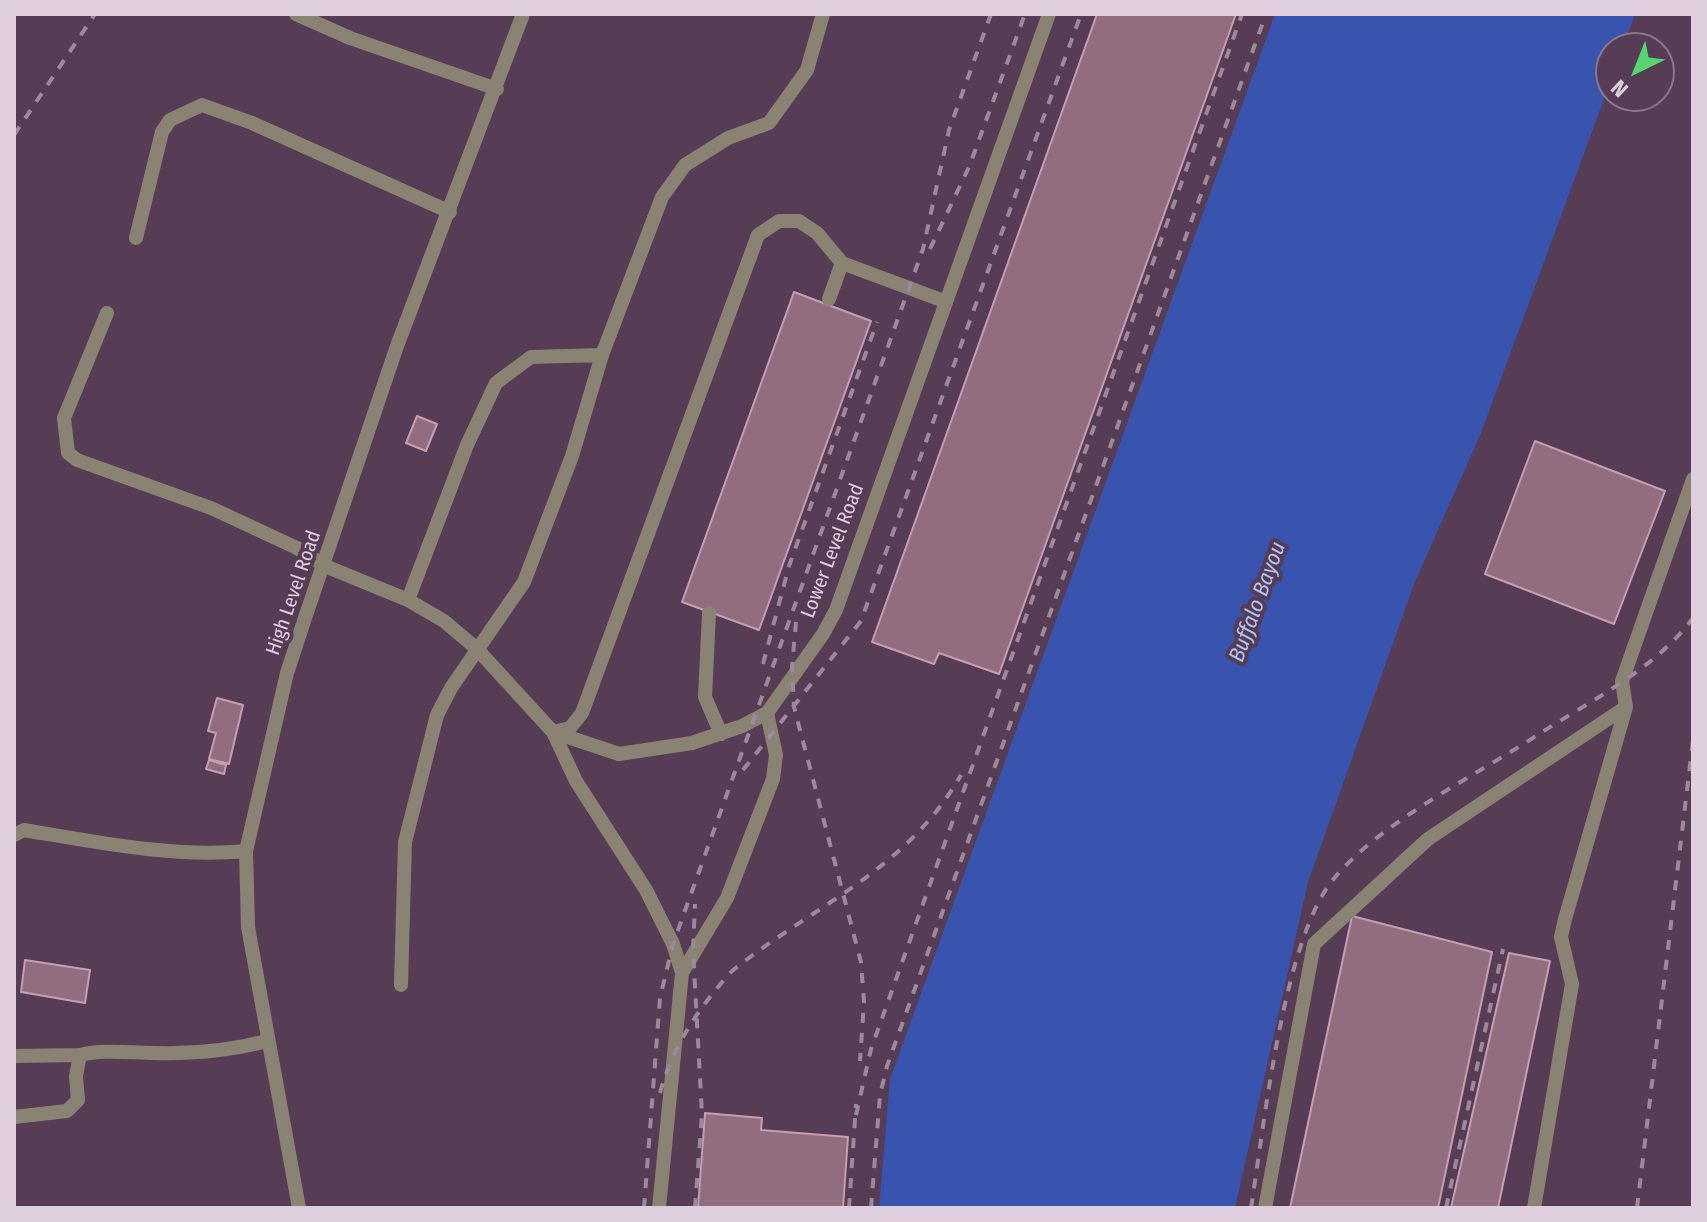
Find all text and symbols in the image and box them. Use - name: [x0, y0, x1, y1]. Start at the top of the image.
- north arrow: [1595, 32, 1675, 112]
- text: N: [1606, 74, 1634, 103]
- street label: Lower Level Road: [796, 480, 870, 622]
- street label: High Level Road: [261, 528, 327, 658]
- water label: Buffalo Bayou: [1224, 538, 1292, 666]

